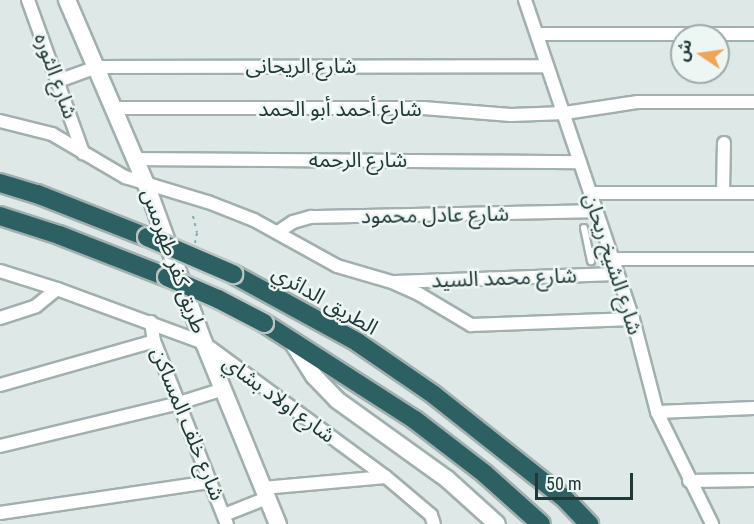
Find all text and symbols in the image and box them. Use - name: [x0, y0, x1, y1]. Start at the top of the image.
- north arrow: [670, 24, 730, 84]
- street label: شارع الثوره: [29, 30, 83, 122]
- text: ش: [672, 37, 696, 63]
- street label: شارع الريحانى: [246, 53, 356, 79]
- street label: شارع أحمد أبو الحمد: [258, 96, 422, 122]
- street label: شارع الرحمه: [309, 147, 407, 173]
- street label: طريق كفر طهرمس: [136, 185, 212, 337]
- street label: شارع الشيخ ريحان: [578, 190, 648, 338]
- street label: شارع عادل محمود: [361, 201, 509, 229]
- street label: الطريق الدائري: [268, 260, 382, 340]
- street label: شارع محمد السيد: [431, 263, 577, 293]
- street label: شارع خلف المساكن: [146, 344, 230, 504]
- street label: شارع اولاد بشاي: [218, 350, 340, 448]
- scale bar: [538, 461, 636, 499]
- text: 50 m: [546, 473, 581, 494]

